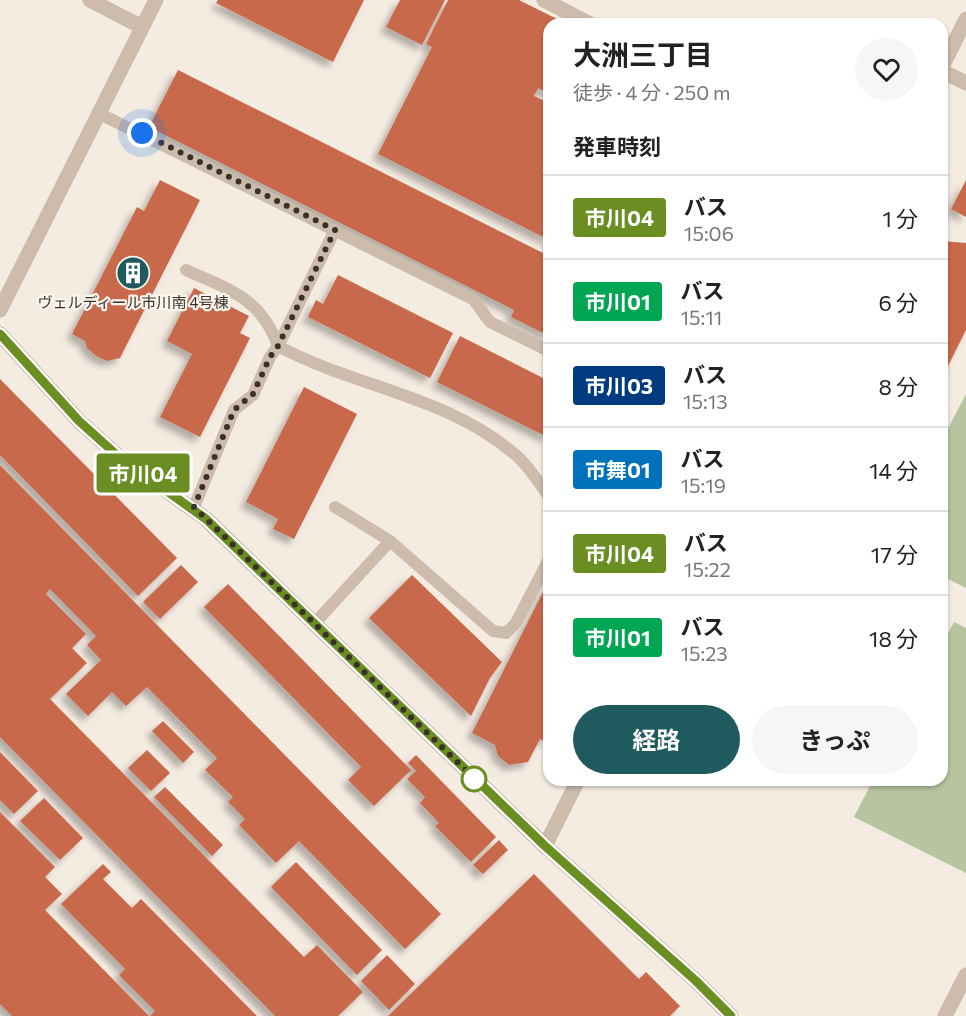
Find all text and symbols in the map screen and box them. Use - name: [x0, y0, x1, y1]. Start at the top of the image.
- text: 大洲三丁目: [573, 37, 713, 71]
- button: heart: [855, 38, 918, 101]
- text: 徒歩 · 4 分 · 250 m: [573, 80, 731, 104]
- your location: [127, 118, 157, 148]
- text: 発車時刻: [573, 133, 661, 160]
- text: バス: [684, 193, 728, 220]
- text: 市川04: [585, 205, 654, 230]
- text: 1 分: [882, 205, 918, 232]
- text: 15:06: [684, 221, 734, 245]
- building icon: ヴェルディール市川南 4号棟: [115, 255, 151, 291]
- text: バス: [680, 277, 724, 304]
- text: 市川01: [585, 289, 650, 314]
- text: 6 分: [878, 289, 918, 316]
- place label: ヴェルディール市川南 4号棟: [38, 293, 228, 311]
- text: 15:11: [680, 305, 722, 329]
- text: バス: [683, 361, 727, 388]
- text: 市川03: [585, 373, 653, 398]
- text: 8 分: [878, 373, 918, 400]
- text: 15:13: [683, 389, 728, 413]
- text: バス: [680, 445, 724, 472]
- line badge: 市川04: [101, 454, 185, 492]
- text: 市舞01: [585, 457, 650, 482]
- text: 14 分: [869, 457, 918, 484]
- text: 市川04: [109, 461, 177, 486]
- text: 15:19: [680, 473, 726, 497]
- text: バス: [684, 529, 728, 556]
- text: 市川04: [585, 541, 654, 566]
- text: 17 分: [871, 541, 918, 568]
- text: 15:22: [684, 557, 731, 581]
- text: バス: [680, 613, 724, 640]
- text: 市川01: [585, 625, 650, 650]
- text: 18 分: [869, 625, 918, 652]
- text: 15:23: [680, 641, 728, 665]
- button: 経路: [573, 705, 740, 774]
- button: きっぷ: [752, 705, 918, 774]
- unlabelled marker: [461, 766, 487, 792]

